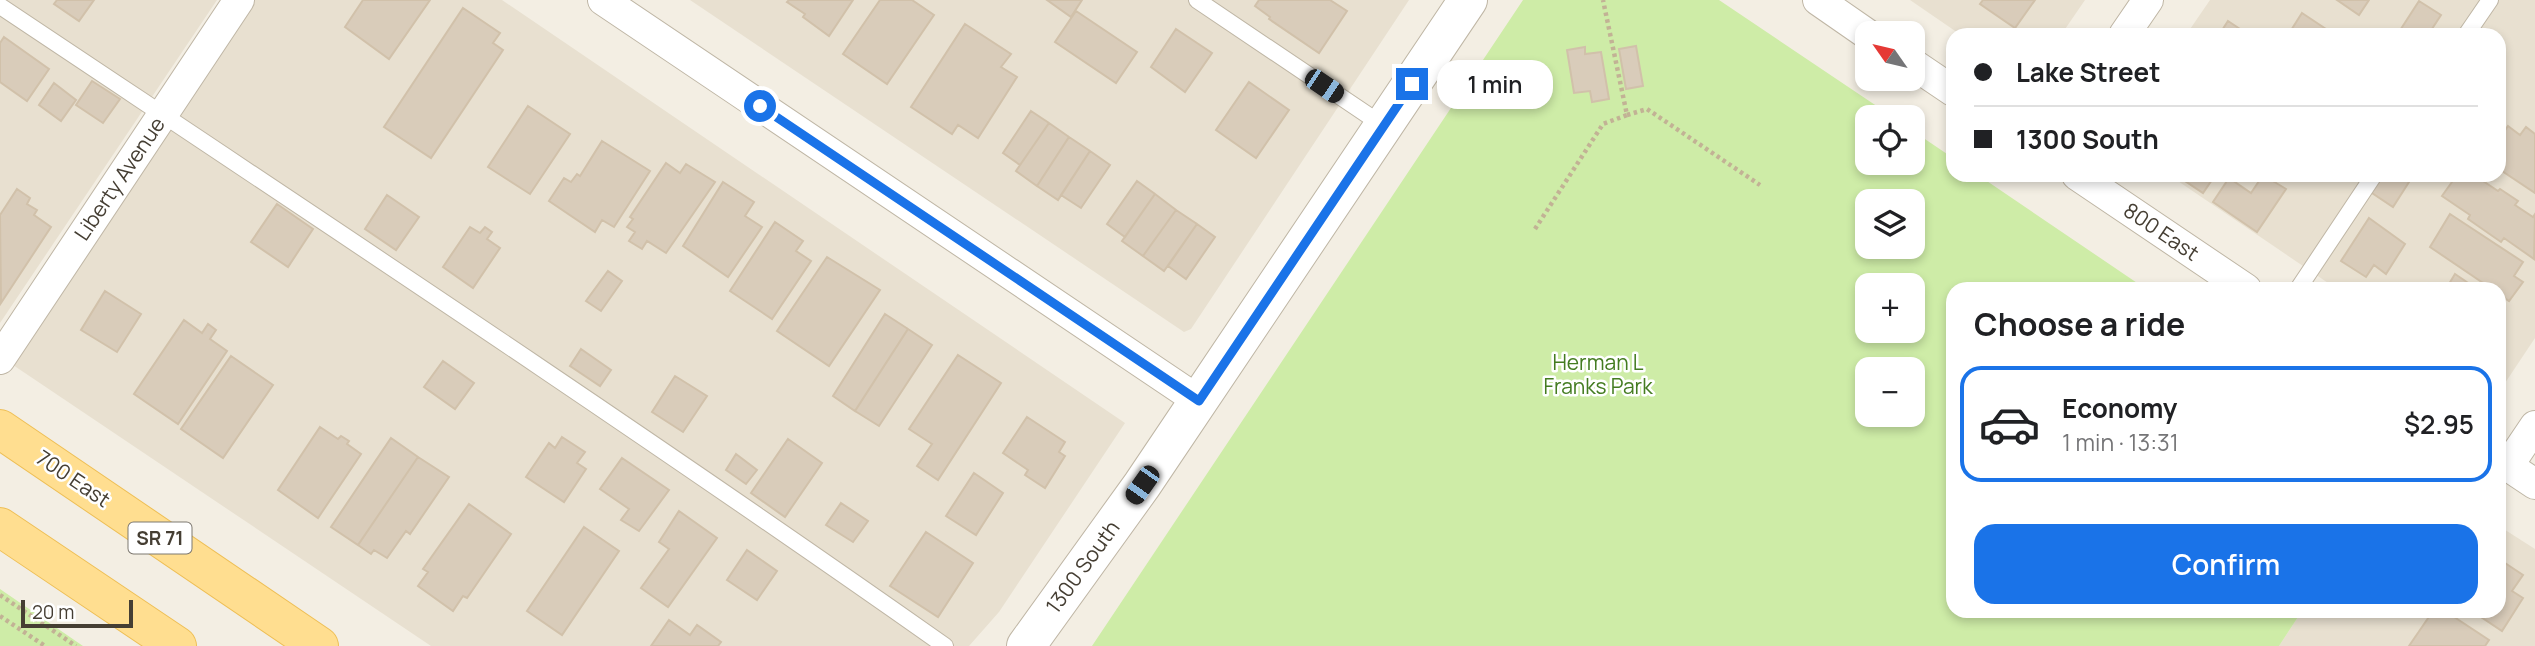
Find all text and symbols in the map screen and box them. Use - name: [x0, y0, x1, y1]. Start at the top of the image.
- north arrow: [1855, 21, 1925, 91]
- map controls: [1855, 21, 1925, 427]
- text: Lake Street: [2016, 54, 2160, 90]
- callout: 1 min: [1436, 60, 1552, 108]
- car: [1301, 66, 1348, 106]
- route end: [1396, 68, 1428, 100]
- text: 1 min: [1468, 68, 1522, 100]
- route start: [744, 90, 776, 122]
- button: locate: [1855, 105, 1925, 175]
- street label: Liberty Avenue: [68, 111, 171, 246]
- text: 1300 South: [2016, 121, 2159, 157]
- button: layers: [1855, 189, 1925, 259]
- street label: 800 East: [2118, 196, 2205, 267]
- button: +: [1855, 273, 1925, 343]
- text: Choose a ride: [1974, 302, 2185, 346]
- park label: Herman L Franks Park: [1543, 348, 1653, 400]
- button: −: [1855, 357, 1925, 427]
- text: Economy: [2062, 390, 2177, 426]
- icon: car: [1978, 393, 2041, 456]
- text: $2.95: [2404, 406, 2474, 442]
- text: 1 min · 13:31: [2062, 426, 2179, 458]
- street label: 700 East: [31, 443, 116, 513]
- car: [1122, 462, 1163, 508]
- street label: 1300 South: [1039, 514, 1125, 618]
- road number: SR 71: [128, 523, 192, 554]
- button: Confirm: [1974, 524, 2478, 604]
- scale bar: [21, 597, 133, 629]
- text: 20 m: [32, 599, 74, 625]

